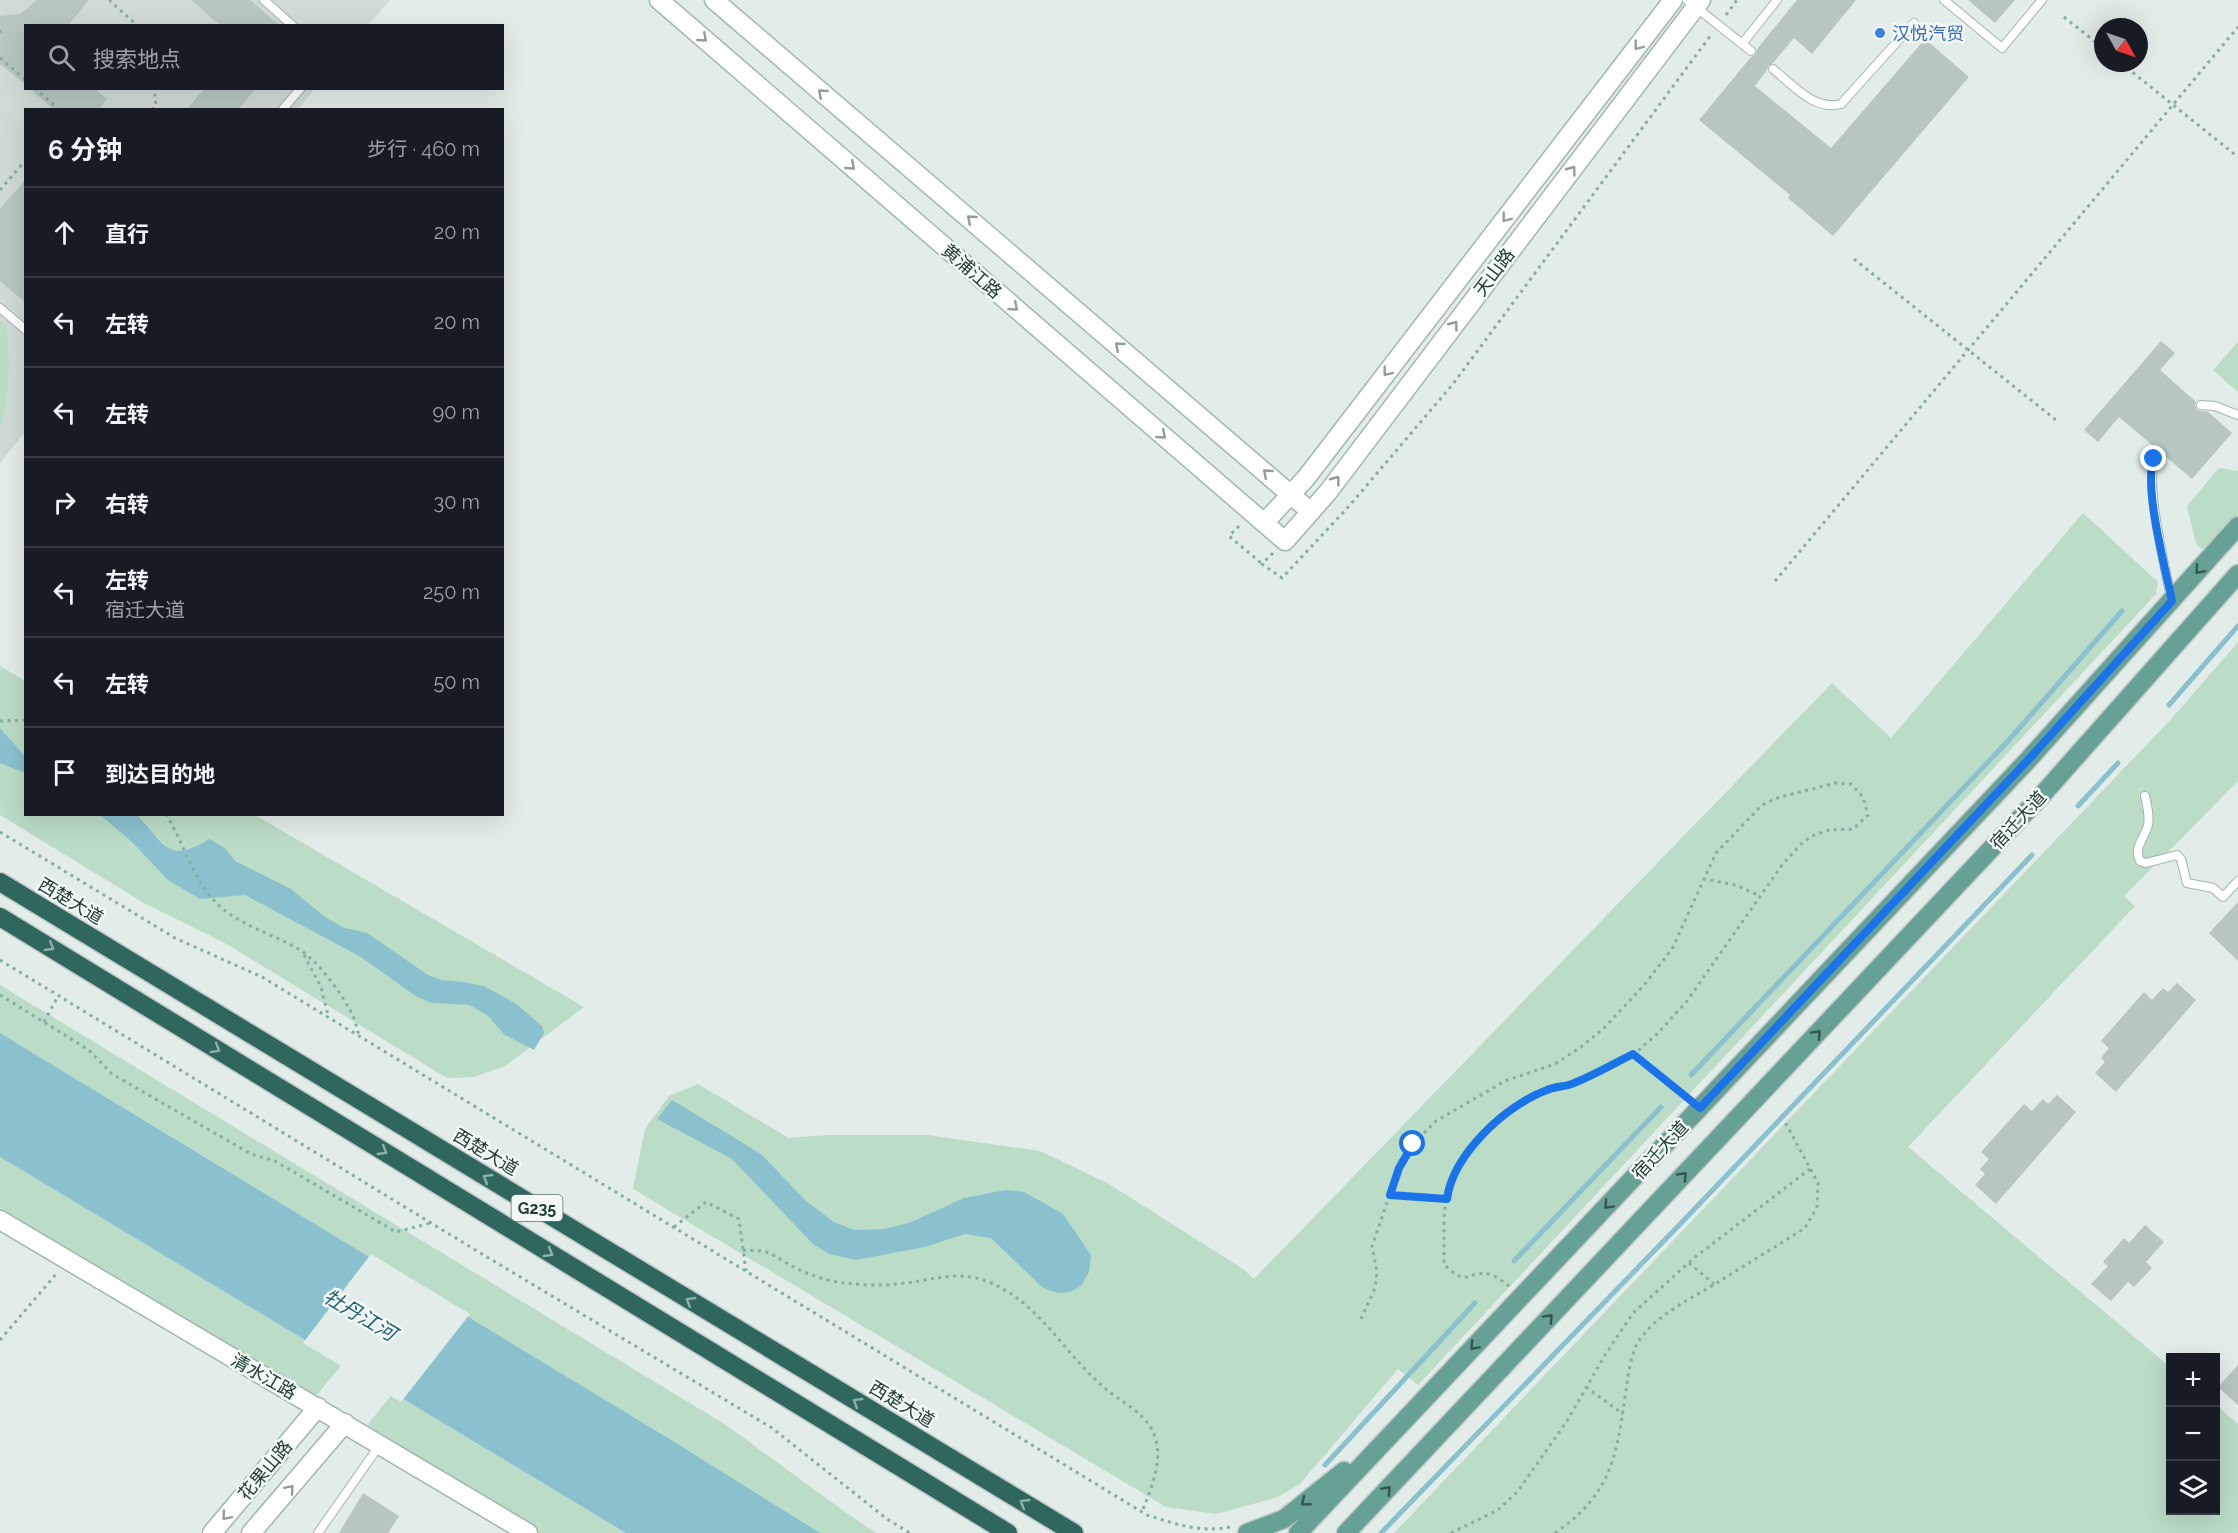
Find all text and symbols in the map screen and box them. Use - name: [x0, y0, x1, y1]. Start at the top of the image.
- north arrow: [2094, 18, 2148, 72]
- place label: 汉悦汽贸: [1892, 23, 1964, 44]
- search box: [24, 24, 504, 90]
- marker: 汉悦汽贸: [1873, 26, 1887, 40]
- one-way arrow: [696, 31, 707, 42]
- one-way arrow: [1634, 40, 1645, 51]
- icon: search: [45, 41, 78, 74]
- text: 搜索地点: [93, 46, 181, 72]
- one-way arrow: [818, 89, 829, 100]
- text: 6 分钟: [48, 135, 122, 165]
- text: 步行 · 460 m: [367, 137, 480, 161]
- one-way arrow: [844, 159, 855, 170]
- one-way arrow: [1565, 165, 1576, 176]
- one-way arrow: [1502, 211, 1513, 222]
- icon: ahead: [48, 216, 81, 249]
- one-way arrow: [967, 216, 978, 227]
- text: 20 m: [434, 220, 480, 244]
- text: 直行: [105, 221, 149, 247]
- street label: 黄浦江路: [938, 239, 1006, 303]
- street label: 天山路: [1469, 244, 1519, 300]
- one-way arrow: [1007, 300, 1018, 311]
- icon: left: [48, 306, 81, 339]
- text: 20 m: [434, 310, 480, 334]
- text: 左转: [105, 311, 149, 337]
- one-way arrow: [1447, 321, 1458, 332]
- one-way arrow: [1115, 342, 1126, 353]
- one-way arrow: [1383, 366, 1394, 377]
- icon: left: [48, 396, 81, 429]
- text: 90 m: [433, 400, 480, 424]
- text: 左转: [105, 401, 149, 427]
- one-way arrow: [1155, 427, 1166, 438]
- route end: [2140, 445, 2166, 471]
- one-way arrow: [1263, 469, 1274, 480]
- one-way arrow: [1329, 476, 1340, 487]
- icon: right: [48, 486, 81, 519]
- text: 30 m: [434, 490, 480, 514]
- text: 右转: [105, 491, 149, 517]
- one-way arrow: [2195, 563, 2206, 574]
- text: 左转: [105, 567, 149, 593]
- icon: left: [48, 576, 81, 609]
- text: 250 m: [423, 580, 480, 604]
- text: 宿迁大道: [105, 598, 185, 622]
- icon: left: [48, 666, 81, 699]
- text: 50 m: [433, 670, 480, 694]
- text: 左转: [105, 671, 149, 697]
- icon: arrive: [48, 756, 81, 789]
- text: 到达目的地: [105, 761, 215, 787]
- street label: 宿迁大道: [1986, 787, 2050, 853]
- street label: 西楚大道: [35, 873, 107, 929]
- one-way arrow: [44, 940, 54, 952]
- one-way arrow: [1809, 1030, 1820, 1041]
- one-way arrow: [210, 1042, 220, 1053]
- street label: 宿迁大道: [1628, 1117, 1692, 1183]
- street label: 西楚大道: [450, 1124, 522, 1180]
- route start: [1399, 1130, 1425, 1156]
- one-way arrow: [376, 1143, 387, 1154]
- one-way arrow: [1676, 1172, 1687, 1183]
- one-way arrow: [483, 1174, 494, 1185]
- road number: G235: [512, 1195, 562, 1221]
- one-way arrow: [1604, 1198, 1615, 1208]
- one-way arrow: [543, 1245, 553, 1257]
- water label: 牡丹江河: [320, 1284, 404, 1348]
- one-way arrow: [686, 1296, 696, 1308]
- one-way arrow: [1542, 1314, 1553, 1325]
- one-way arrow: [1471, 1339, 1482, 1350]
- street label: 清水江路: [228, 1349, 300, 1403]
- map controls: [2166, 1353, 2220, 1515]
- button: +: [2166, 1353, 2220, 1407]
- street label: 西楚大道: [866, 1376, 938, 1432]
- one-way arrow: [853, 1397, 863, 1409]
- button: −: [2166, 1407, 2220, 1461]
- street label: 花果山路: [234, 1436, 296, 1504]
- button: layers: [2166, 1461, 2220, 1515]
- one-way arrow: [282, 1485, 293, 1496]
- one-way arrow: [1379, 1487, 1390, 1498]
- one-way arrow: [1300, 1495, 1311, 1506]
- one-way arrow: [1020, 1498, 1030, 1510]
- one-way arrow: [223, 1509, 234, 1520]

